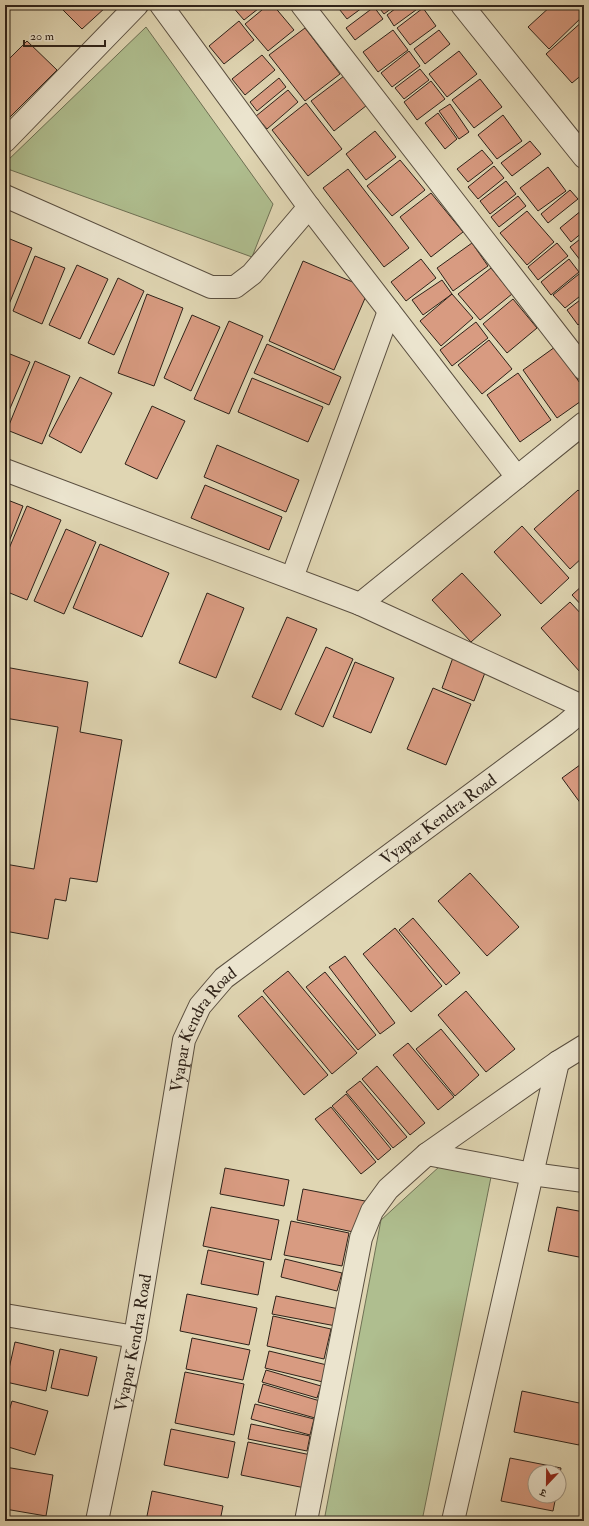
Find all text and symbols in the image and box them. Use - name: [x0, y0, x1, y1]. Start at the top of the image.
- scale bar: [24, 22, 105, 48]
- text: 20 m: [30, 29, 55, 44]
- street label: Vyapar Kendra Road: [376, 769, 501, 870]
- street label: Vyapar Kendra Road: [166, 962, 241, 1094]
- street label: Vyapar Kendra Road: [110, 1272, 156, 1413]
- north arrow: [527, 1464, 567, 1504]
- text: उ: [537, 1485, 549, 1500]

